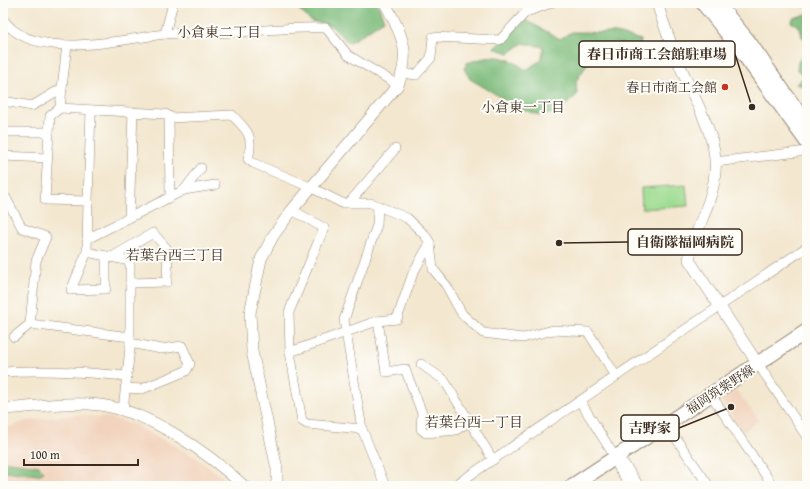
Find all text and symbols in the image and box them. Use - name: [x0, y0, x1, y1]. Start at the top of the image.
- district label: 小倉東二丁目: [177, 22, 261, 42]
- callout: 春日市商工会館駐車場: [579, 41, 735, 67]
- text: 春日市商工会館駐車場: [587, 44, 727, 64]
- place label: 春日市商工会館: [626, 78, 717, 97]
- marker: 春日市商工会館: [720, 82, 730, 92]
- district label: 小倉東一丁目: [481, 97, 565, 117]
- callout: 自衛隊福岡病院: [628, 229, 742, 255]
- text: 自衛隊福岡病院: [636, 232, 734, 252]
- district label: 若葉台西三丁目: [126, 245, 224, 265]
- street label: 福岡筑紫野線: [682, 360, 758, 419]
- district label: 若葉台西一丁目: [425, 412, 523, 432]
- callout: 吉野家: [621, 415, 679, 441]
- text: 吉野家: [629, 418, 671, 438]
- scale bar: [24, 441, 138, 467]
- text: 100 m: [30, 446, 60, 463]

